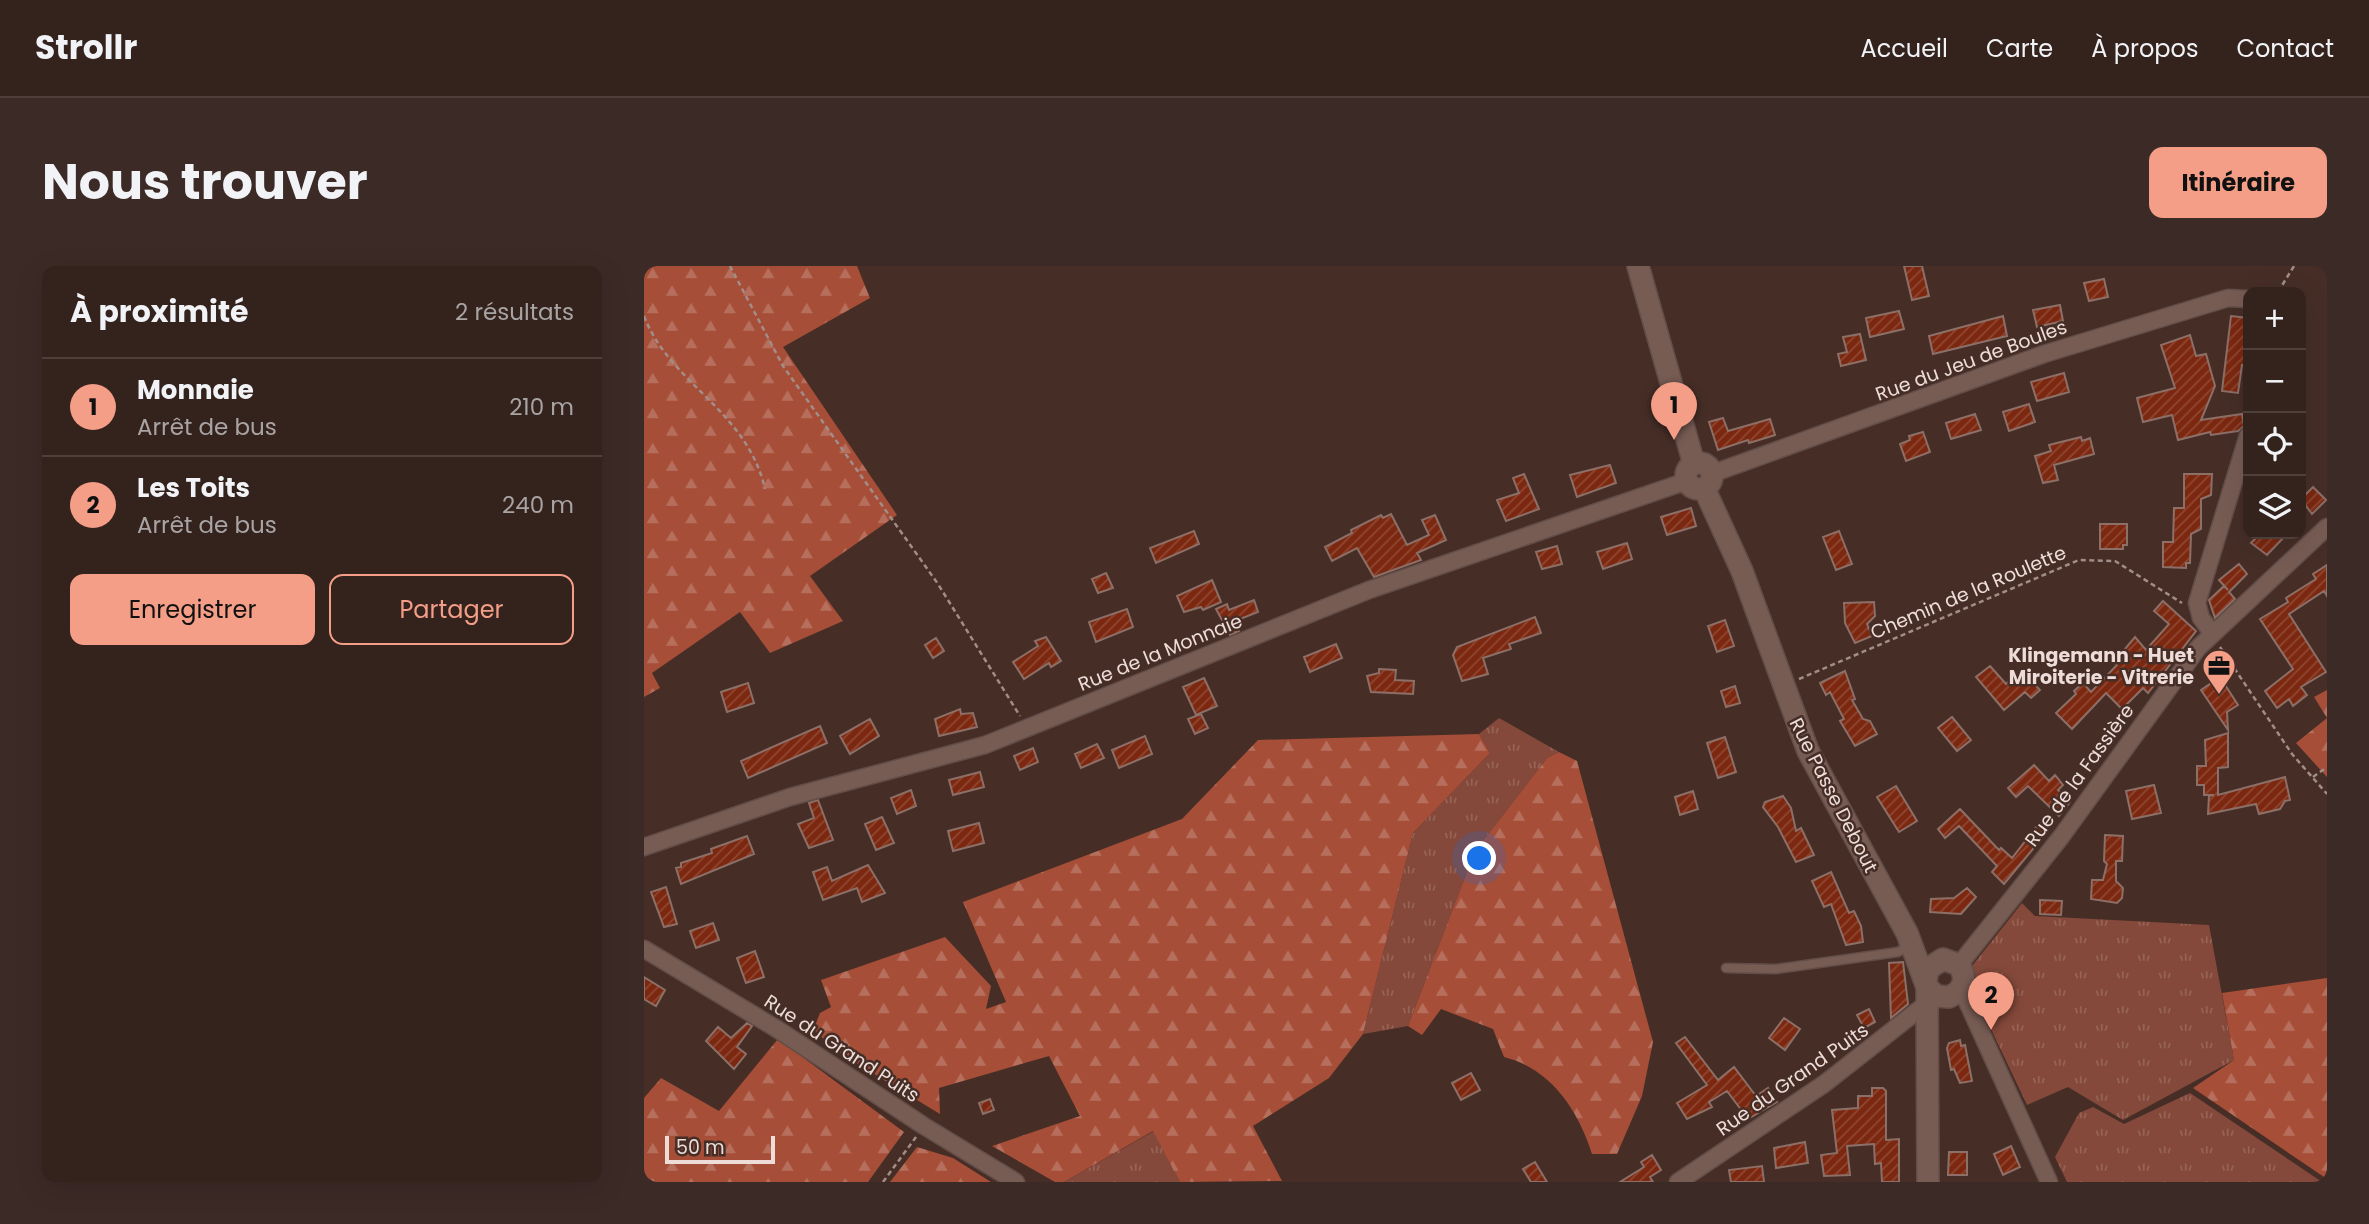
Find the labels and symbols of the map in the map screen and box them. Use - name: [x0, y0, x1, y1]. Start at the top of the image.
- street label: Rue du Jeu de Boules: [1872, 313, 2071, 408]
- pin: 1: [1651, 382, 1697, 440]
- street label: Chemin de la Roulette: [1866, 539, 2070, 646]
- street label: Rue de la Monnaie: [1074, 607, 1246, 698]
- place label: Klingemann - Huet Miroiterie - Vitrerie: [2008, 642, 2194, 691]
- office icon: Klingemann - Huet Miroiterie - Vitrerie: [2200, 647, 2238, 696]
- street label: Rue de la Fassière: [2018, 698, 2140, 852]
- street label: Rue Passe Debout: [1783, 713, 1884, 877]
- your location: [1462, 841, 1496, 875]
- pin: 2: [1968, 972, 2014, 1030]
- street label: Rue du Grand Puits: [759, 988, 925, 1109]
- street label: Rue du Grand Puits: [1711, 1017, 1874, 1142]
- scale bar: [665, 1133, 775, 1165]

